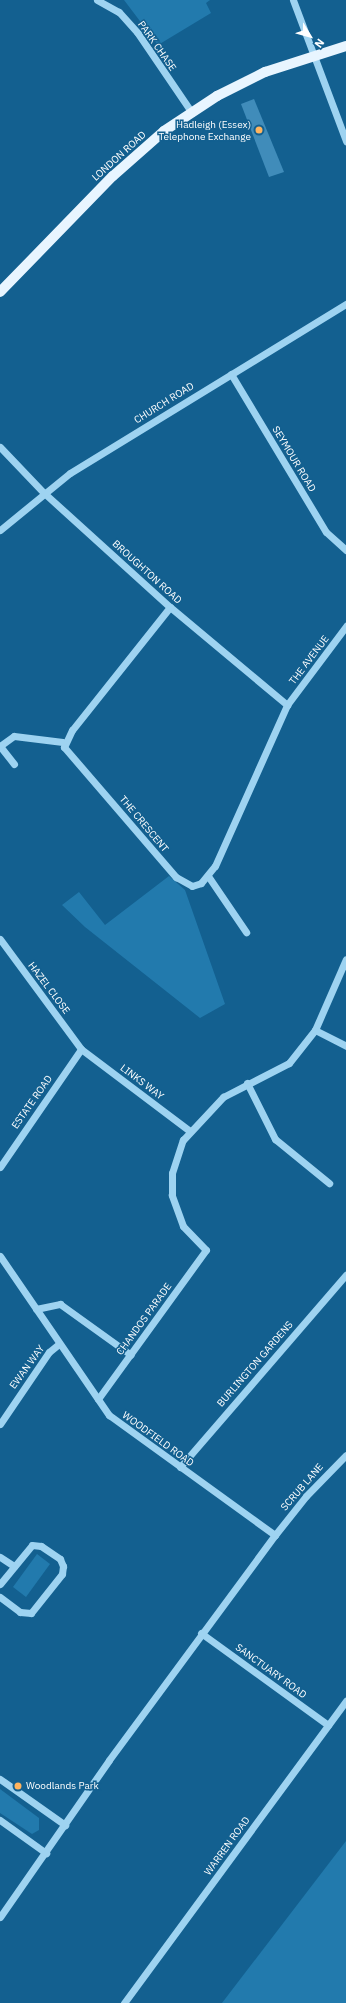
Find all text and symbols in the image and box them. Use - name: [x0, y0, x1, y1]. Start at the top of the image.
- north arrow: [290, 16, 330, 56]
- street label: PARK CHASE: [135, 19, 179, 73]
- text: N: [312, 36, 328, 51]
- place label: Hadleigh (Essex) Telephone Exchange: [158, 118, 251, 142]
- marker: Hadleigh (Essex) Telephone Exchange: [254, 125, 264, 135]
- street label: LONDON ROAD: [90, 129, 148, 183]
- street label: CHURCH ROAD: [132, 380, 196, 426]
- street label: SEYMOUR ROAD: [270, 424, 318, 494]
- street label: BROUGHTON ROAD: [110, 538, 184, 606]
- street label: THE AVENUE: [287, 633, 331, 687]
- street label: THE CRESCENT: [117, 793, 171, 855]
- street label: HAZEL CLOSE: [26, 960, 72, 1016]
- street label: LINKS WAY: [118, 1062, 166, 1102]
- street label: ESTATE ROAD: [9, 1073, 55, 1131]
- street label: CHANDOS PARADE: [114, 1281, 174, 1357]
- street label: BURLINGTON GARDENS: [215, 1319, 295, 1409]
- street label: EWAN WAY: [7, 1343, 47, 1391]
- street label: WOODFIELD ROAD: [120, 1409, 196, 1469]
- street label: SCRUB LANE: [278, 1461, 326, 1513]
- street label: SANCTUARY ROAD: [233, 1641, 309, 1701]
- place label: Woodlands Park: [26, 1780, 99, 1792]
- marker: Woodlands Park: [13, 1781, 23, 1791]
- street label: WARREN ROAD: [202, 1814, 252, 1878]

